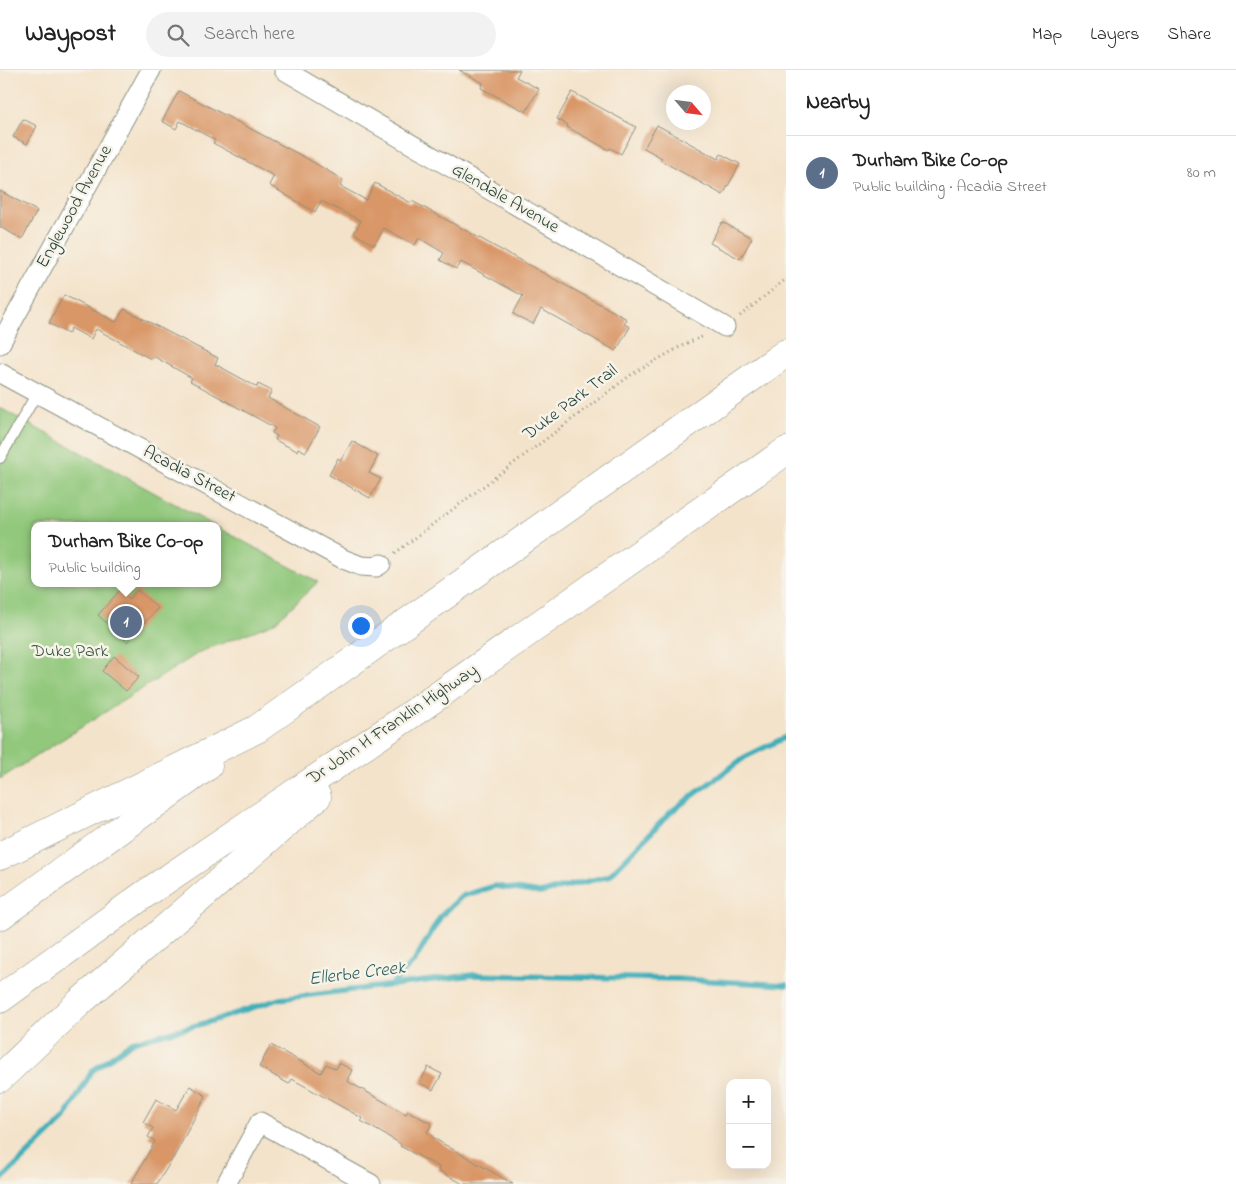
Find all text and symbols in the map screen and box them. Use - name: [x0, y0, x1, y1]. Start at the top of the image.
- search box: [146, 12, 496, 57]
- text: Waypost: [25, 17, 116, 52]
- icon: search: [164, 21, 192, 49]
- text: Search here: [204, 21, 295, 48]
- text: Map: [1032, 22, 1062, 48]
- text: Layers: [1090, 22, 1140, 48]
- text: Share: [1168, 22, 1211, 48]
- north arrow: [666, 85, 711, 130]
- text: Nearby: [806, 88, 870, 118]
- street label: Englewood Avenue: [30, 140, 121, 274]
- text: Durham Bike Co-op: [853, 148, 1008, 175]
- street label: Glendale Avenue: [446, 158, 564, 241]
- text: 1: [819, 161, 825, 185]
- text: 80 m: [1187, 161, 1216, 185]
- text: Public building · Acadia Street: [853, 175, 1047, 199]
- street label: Duke Park Trail: [517, 359, 624, 448]
- street label: Acadia Street: [138, 440, 240, 510]
- popup: [31, 522, 221, 587]
- text: Durham Bike Co-op: [49, 529, 203, 556]
- text: Public building: [49, 556, 141, 580]
- pin: 1: [110, 603, 142, 641]
- your location: [348, 613, 374, 639]
- park label: Duke Park: [31, 639, 108, 665]
- street label: Dr John H Franklin Highway: [302, 658, 484, 793]
- water label: Ellerbe Creek: [307, 955, 408, 993]
- map controls: [726, 1079, 771, 1169]
- button: +: [726, 1079, 771, 1124]
- button: −: [726, 1124, 771, 1169]

